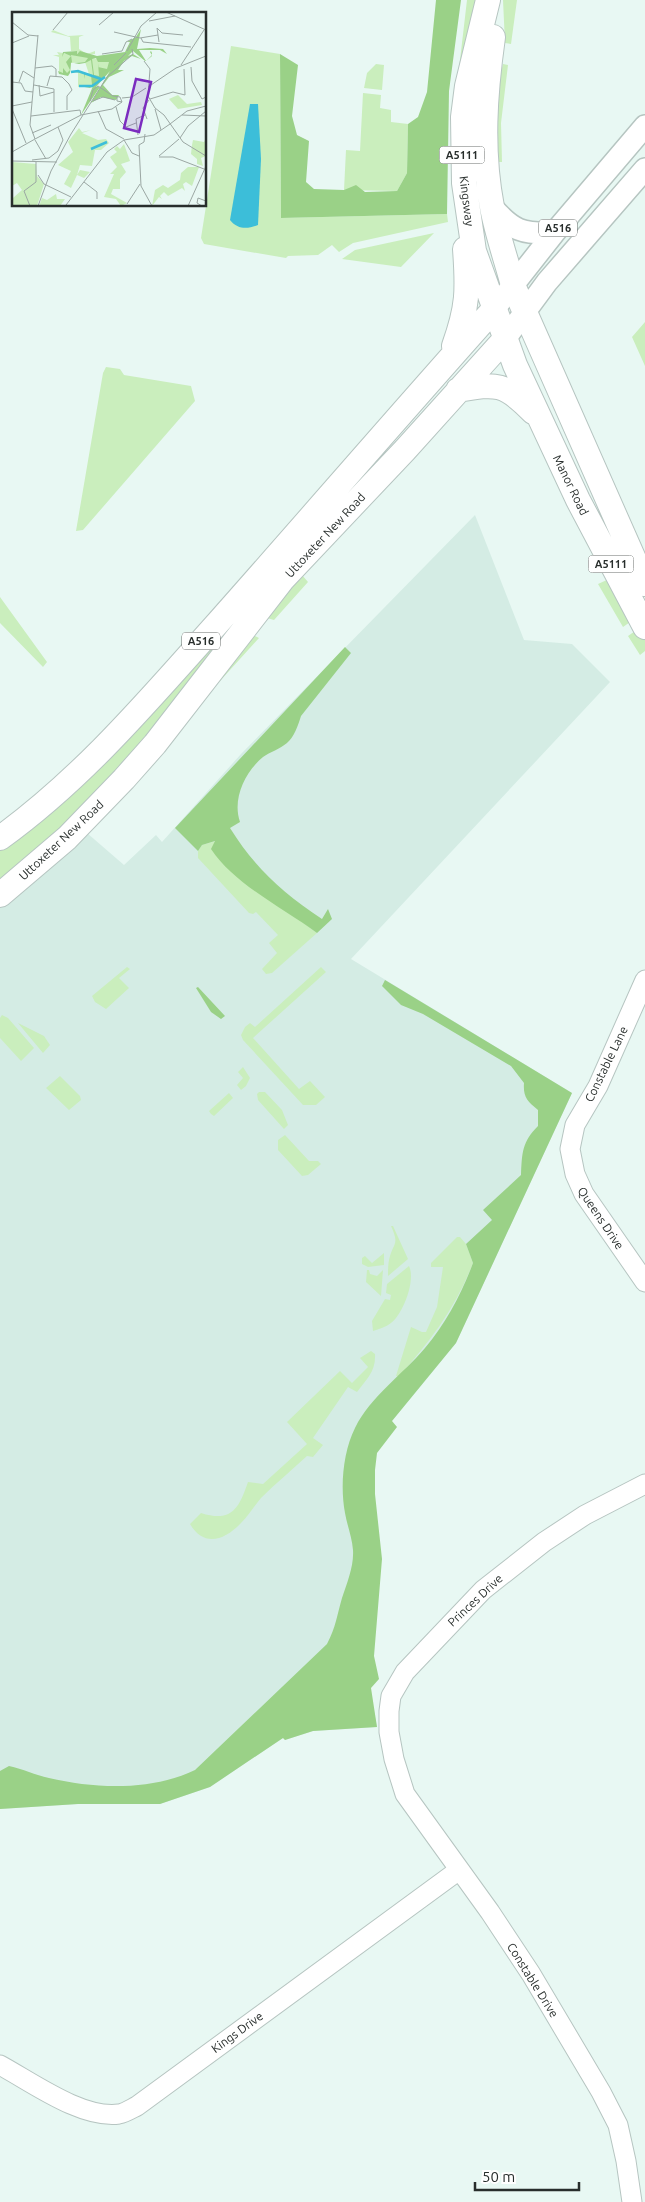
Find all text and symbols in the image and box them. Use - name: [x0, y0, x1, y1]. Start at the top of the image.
- inset map: [12, 12, 206, 206]
- road number: A5111: [440, 146, 484, 164]
- street label: Kingsway: [457, 175, 477, 227]
- road number: A516: [539, 220, 577, 237]
- street label: Manor Road: [551, 453, 591, 517]
- street label: Uttoxeter New Road: [283, 490, 367, 580]
- road number: A5111: [588, 556, 634, 572]
- road number: A516: [182, 632, 220, 649]
- street label: Uttoxeter New Road: [16, 798, 106, 882]
- street label: Constable Lane: [582, 1024, 630, 1104]
- street label: Queens Drive: [575, 1184, 627, 1252]
- street label: Princes Drive: [445, 1571, 505, 1629]
- street label: Constable Drive: [505, 1940, 561, 2020]
- street label: Kings Drive: [209, 2009, 265, 2055]
- scale bar: [475, 2160, 579, 2192]
- text: 50 m: [482, 2168, 515, 2185]

